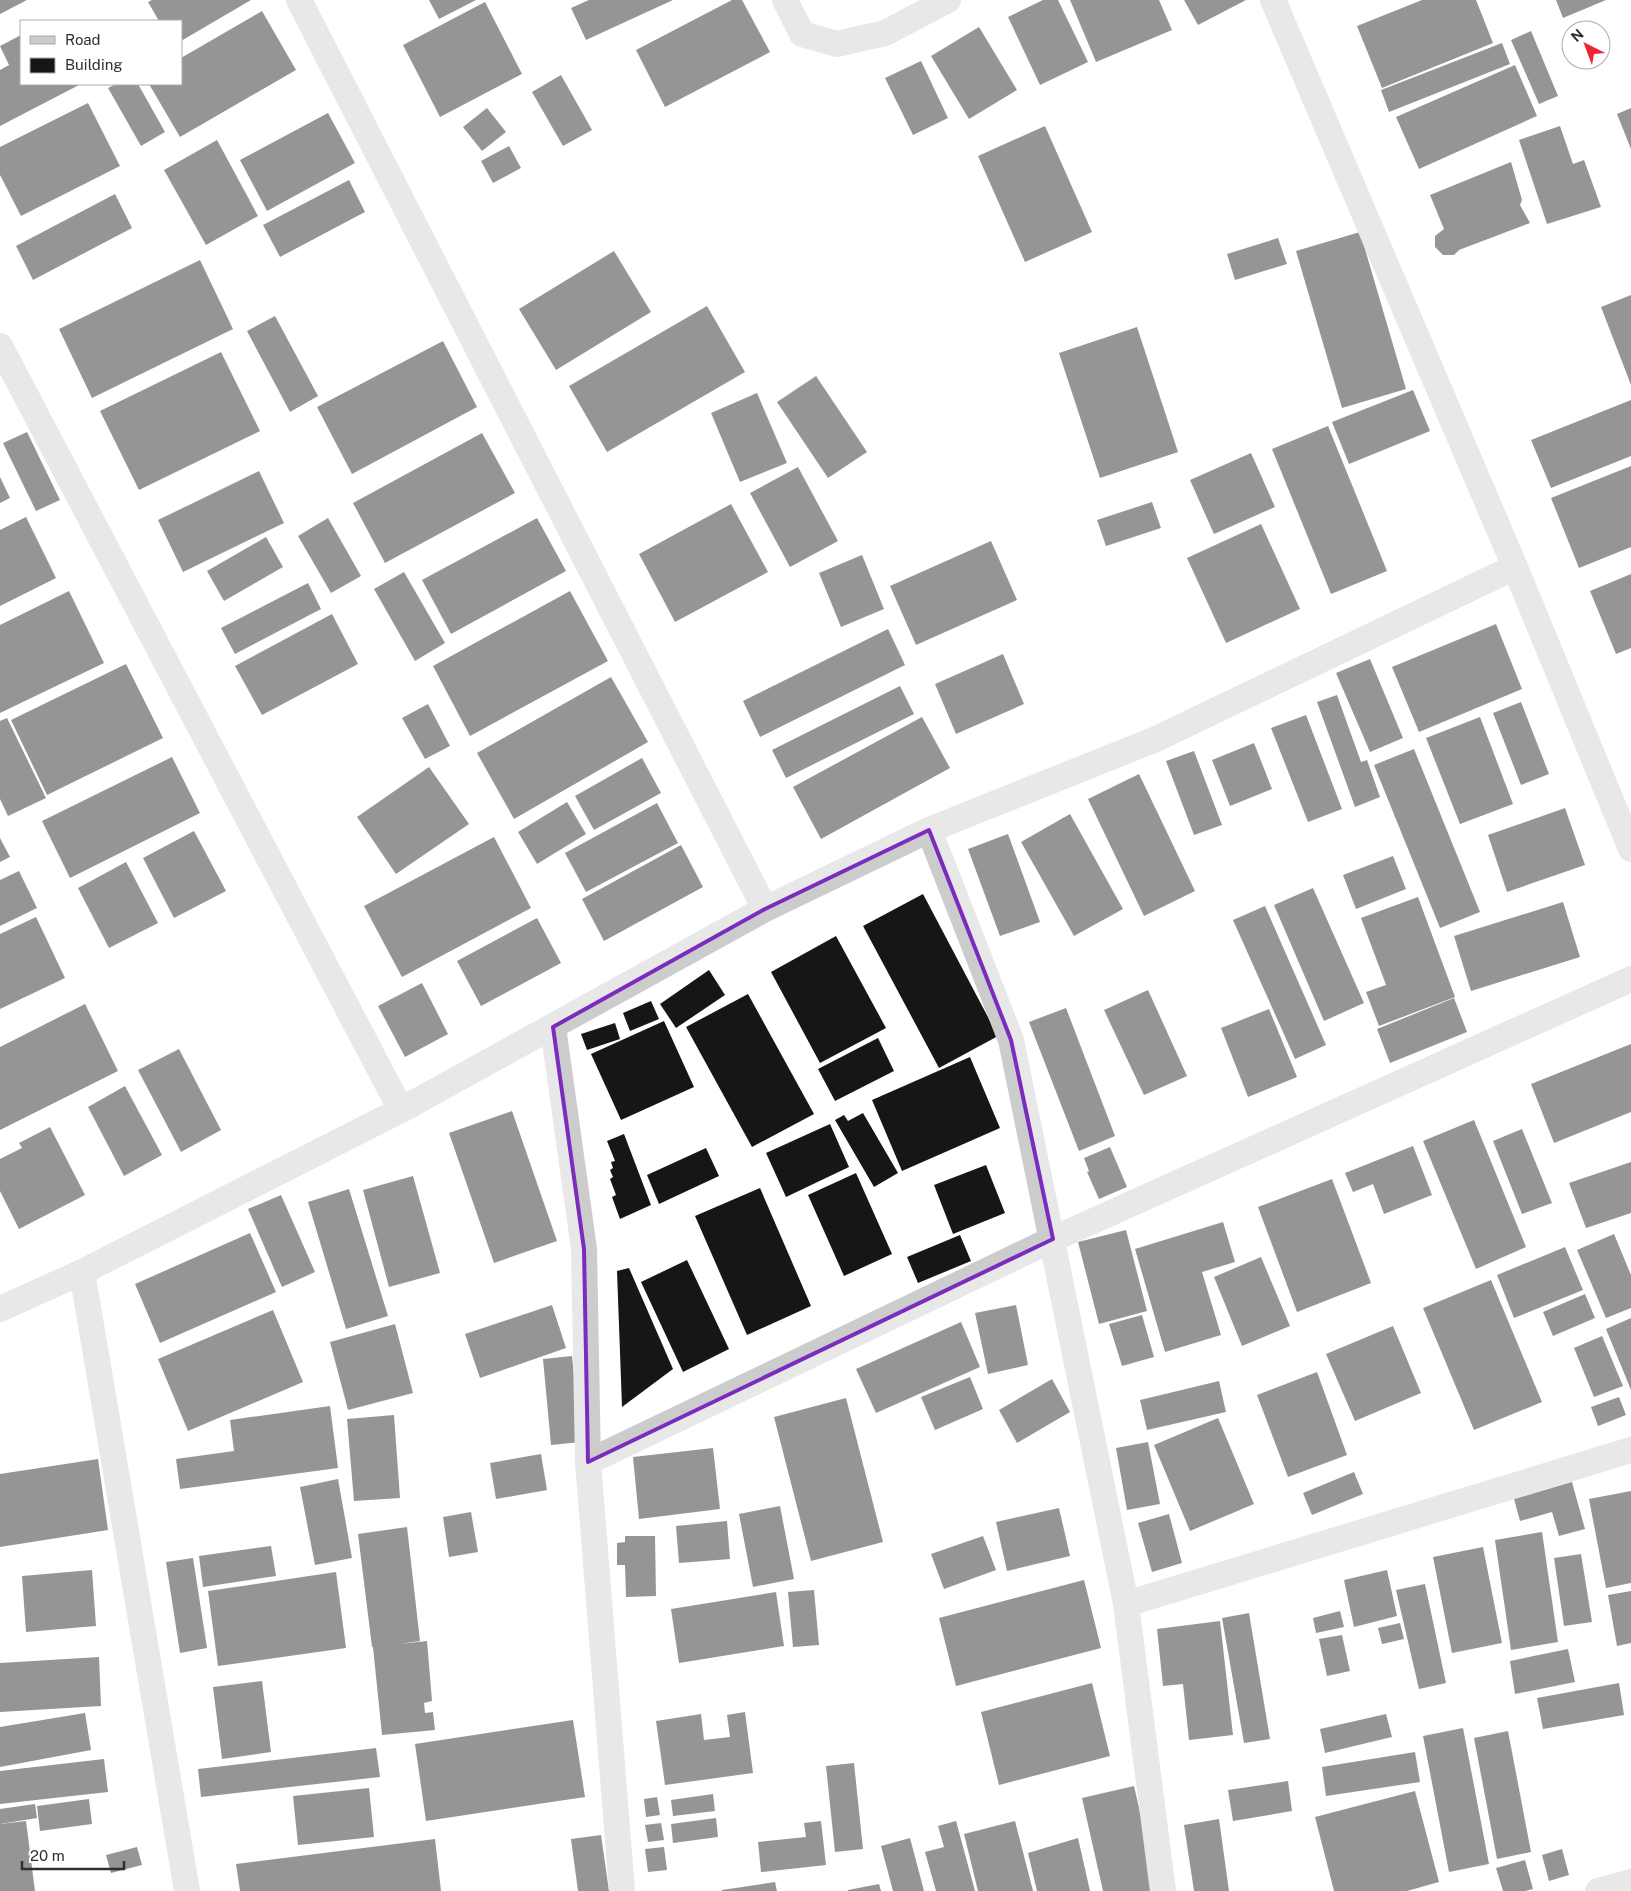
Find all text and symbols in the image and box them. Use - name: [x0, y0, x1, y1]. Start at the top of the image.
- legend: [20, 20, 182, 85]
- north arrow: [1561, 20, 1611, 70]
- text: N: [1568, 26, 1587, 45]
- text: Road: [65, 31, 101, 48]
- text: Building: [65, 56, 123, 73]
- scale bar: [22, 1838, 125, 1870]
- text: 20 m: [30, 1847, 65, 1864]

